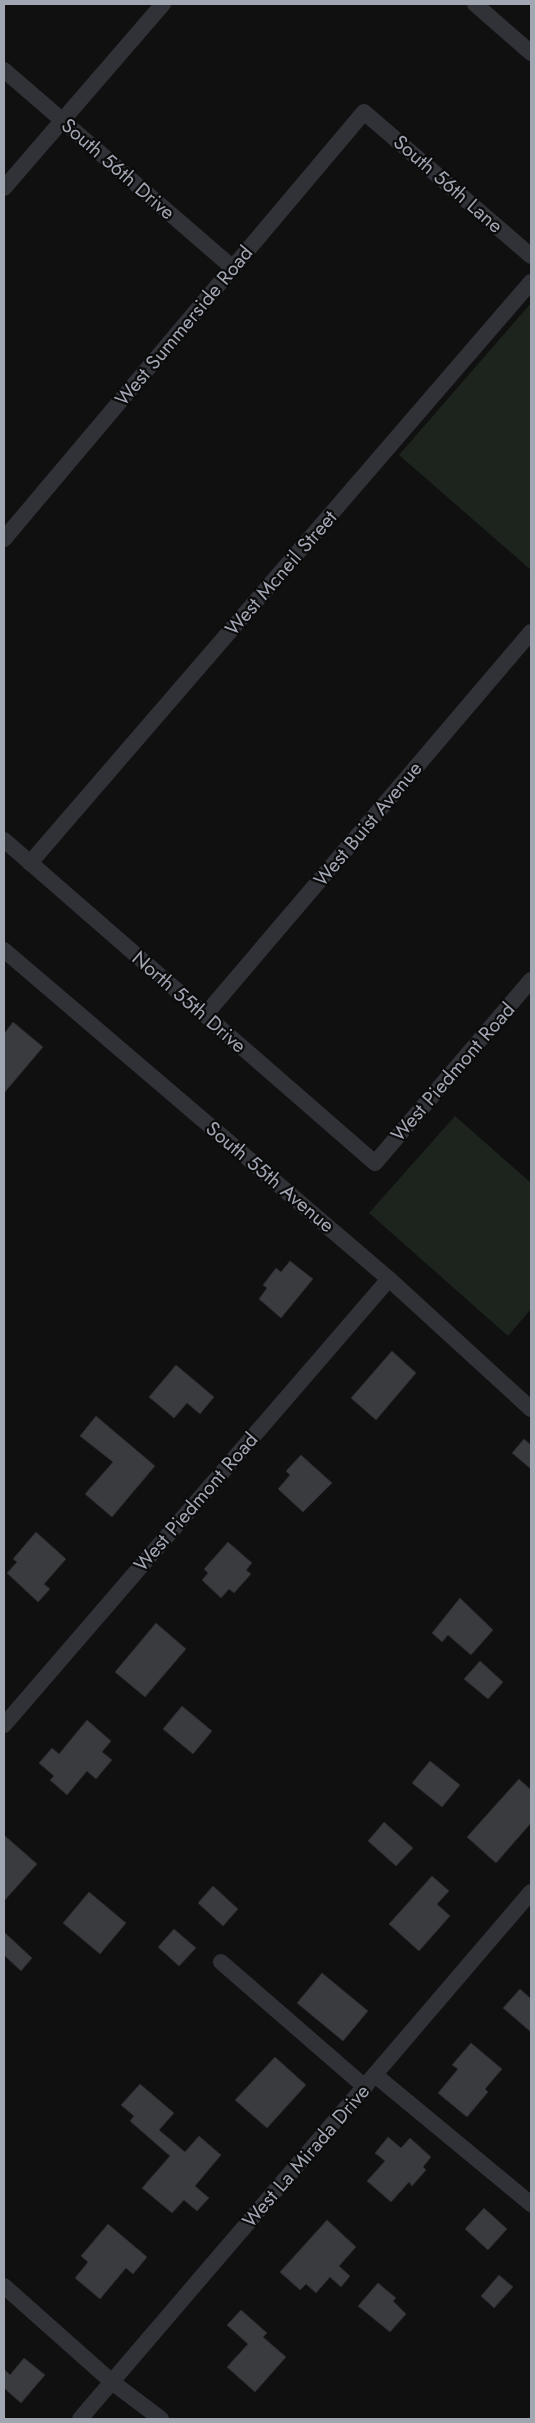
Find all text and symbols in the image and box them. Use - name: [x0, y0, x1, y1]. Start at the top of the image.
- street label: South 56th Drive: [55, 111, 181, 227]
- street label: South 56th Lane: [387, 128, 509, 240]
- street label: West Summerside Road: [108, 240, 260, 412]
- street label: West Mcneil Street: [218, 504, 344, 642]
- street label: West Buist Avenue: [307, 755, 429, 893]
- street label: North 55th Drive: [126, 944, 252, 1060]
- street label: West Piedmont Road: [384, 996, 522, 1148]
- street label: South 55th Avenue: [199, 1115, 341, 1239]
- street label: West Piedmont Road: [127, 1426, 265, 1578]
- street label: West La Mirada Drive: [236, 2078, 376, 2234]

